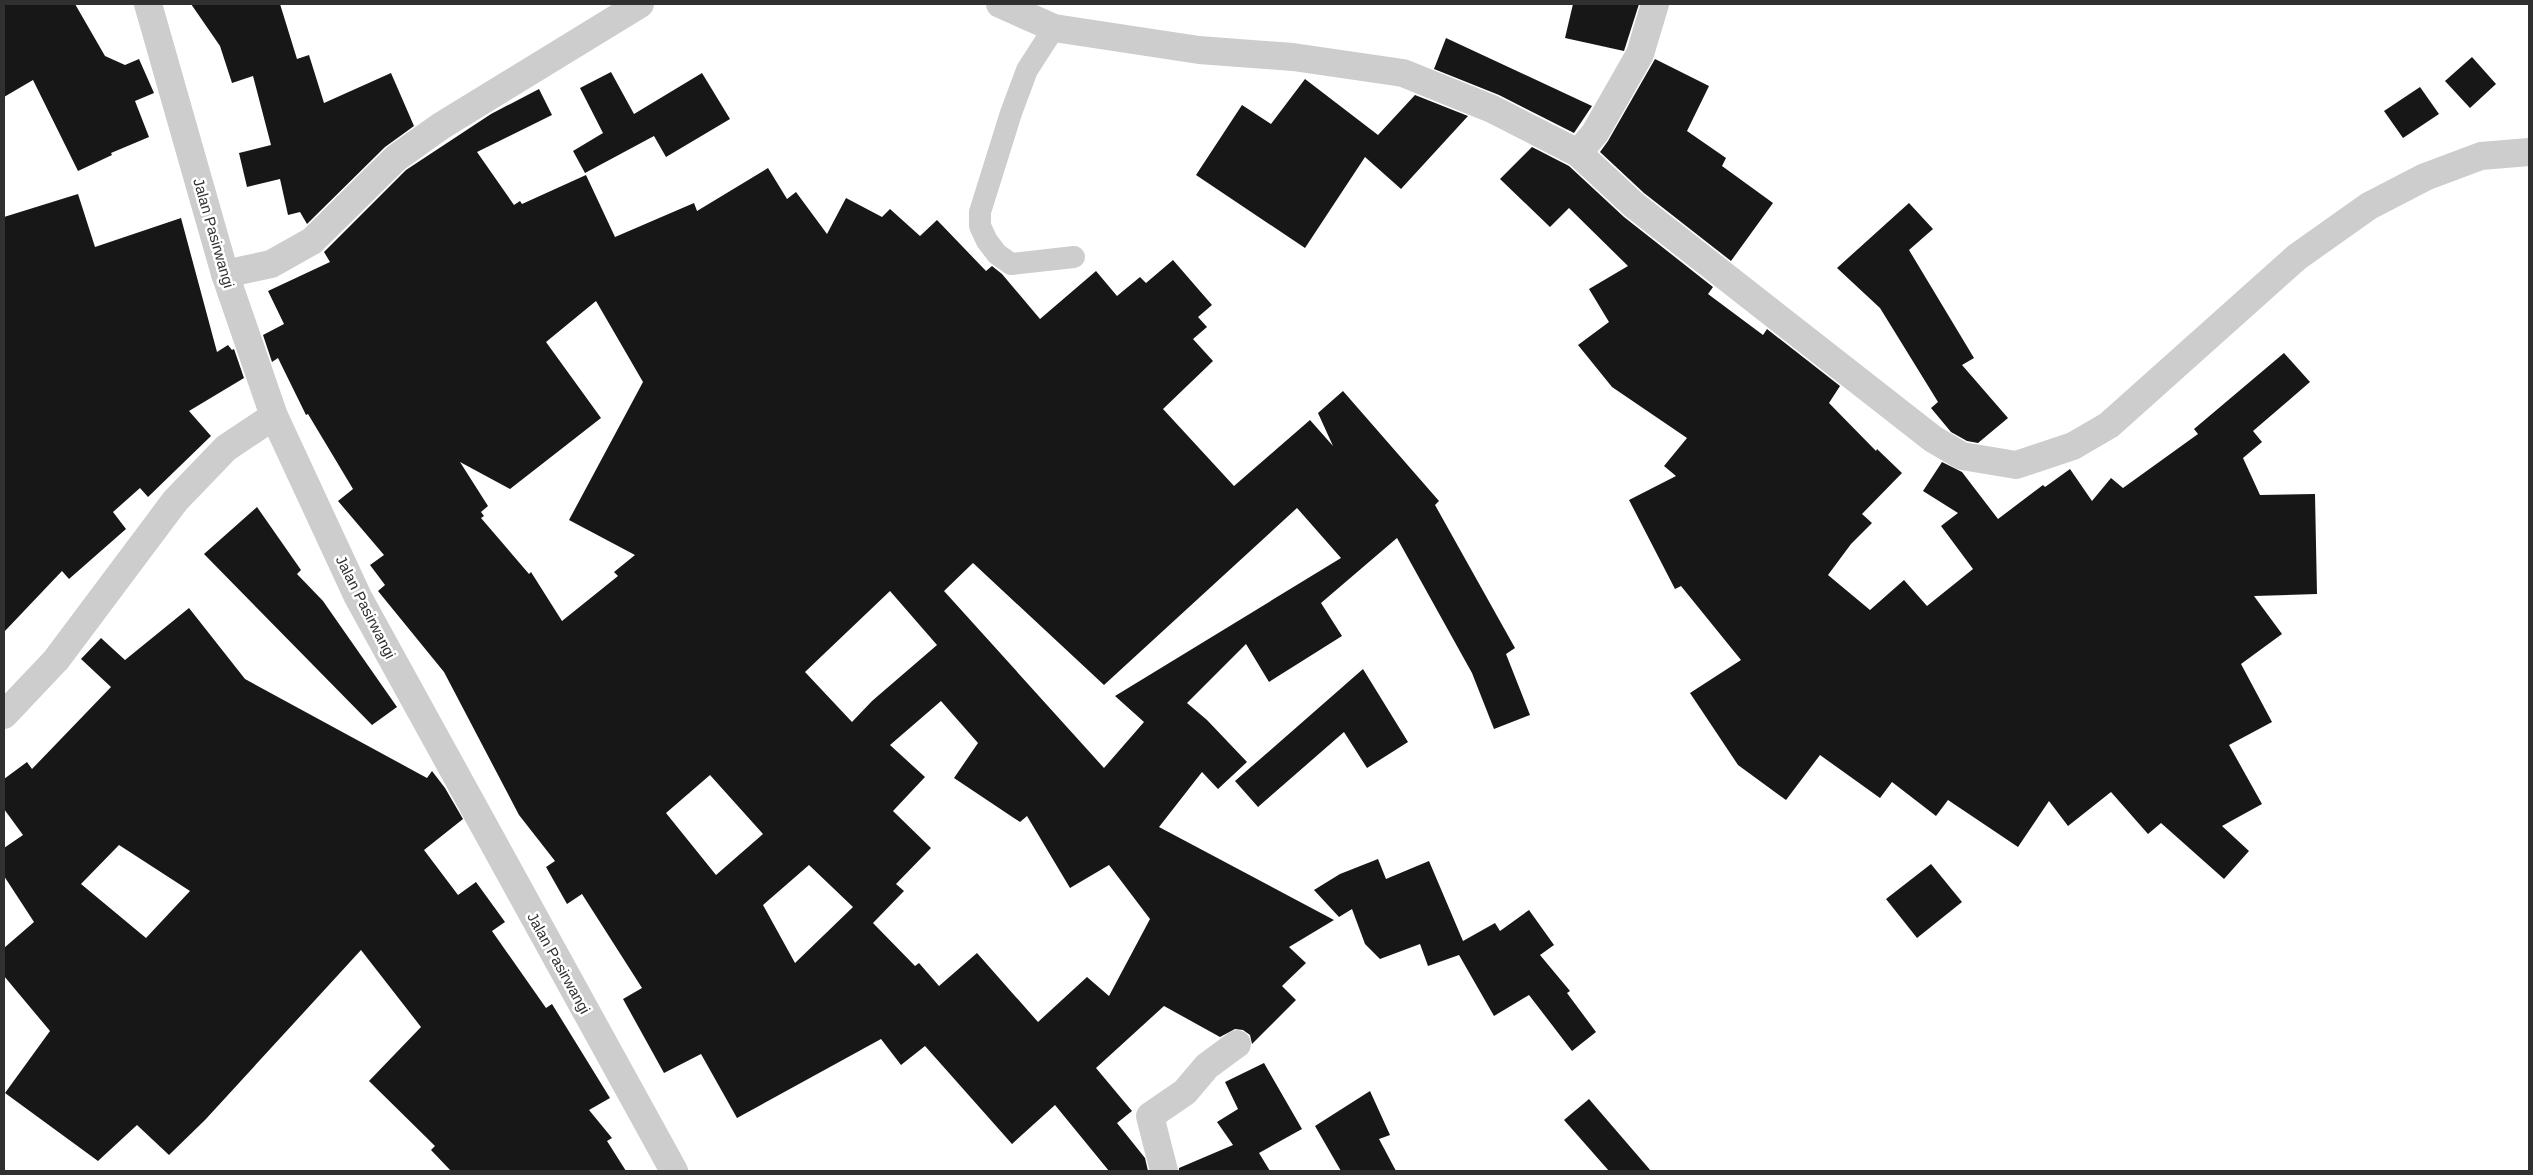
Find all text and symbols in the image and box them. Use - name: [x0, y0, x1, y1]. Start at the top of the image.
- street label: Jalan Pasirwangi: [190, 176, 238, 290]
- street label: Jalan Pasirwangi: [333, 553, 399, 661]
- street label: Jalan Pasirwangi: [524, 909, 594, 1017]

